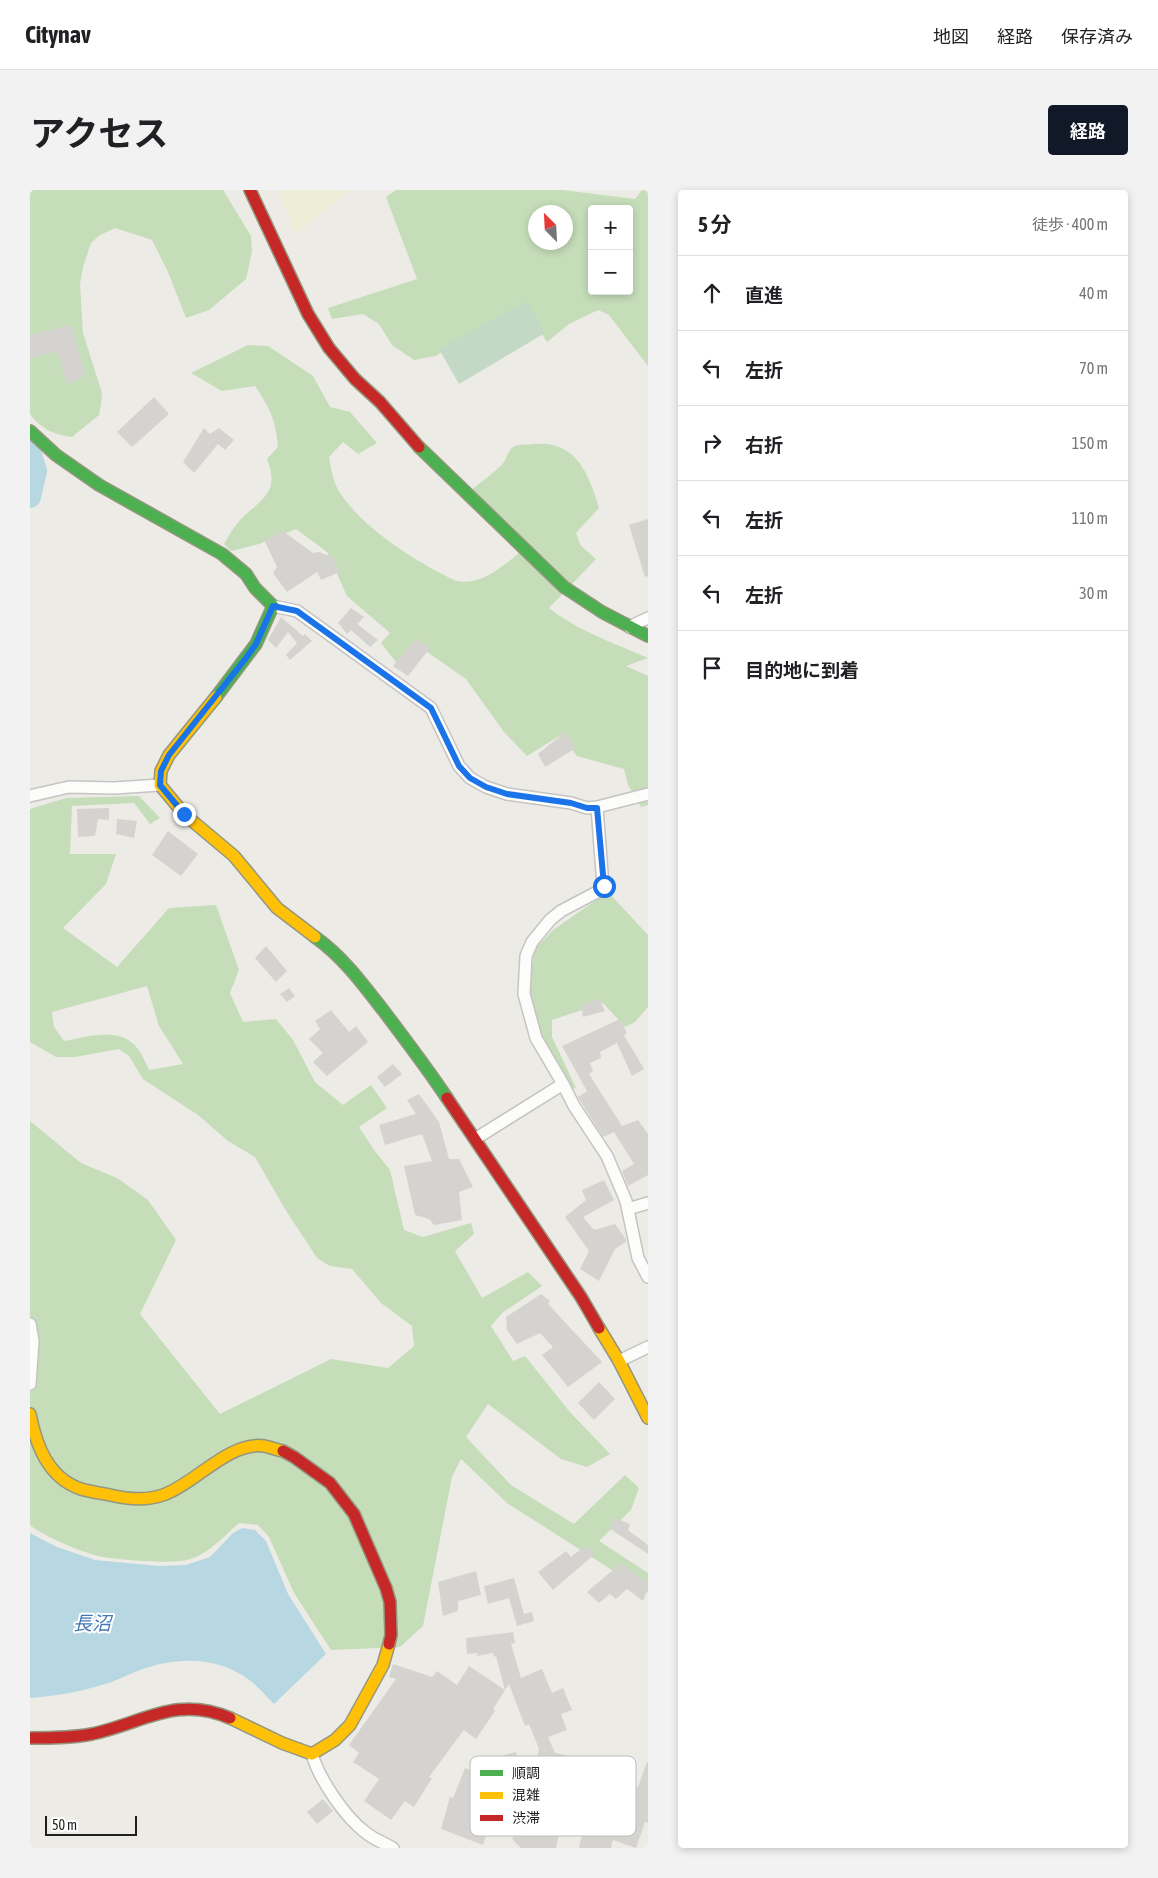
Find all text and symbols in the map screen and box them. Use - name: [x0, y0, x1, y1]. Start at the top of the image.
- text: Citynav: [25, 21, 91, 48]
- text: 地図: [933, 26, 969, 47]
- text: 経路: [997, 26, 1033, 47]
- text: 保存済み: [1061, 26, 1133, 47]
- button: 経路: [1048, 105, 1128, 155]
- text: アクセス: [30, 113, 168, 153]
- north arrow: [528, 205, 573, 250]
- map controls: [588, 205, 633, 295]
- button: +: [588, 205, 633, 250]
- text: 5 分: [698, 212, 732, 236]
- text: 徒歩 · 400 m: [1032, 215, 1108, 233]
- button: −: [588, 250, 633, 295]
- icon: ahead: [698, 279, 726, 307]
- text: 直進: [745, 284, 783, 306]
- text: 40 m: [1079, 284, 1108, 302]
- icon: left: [698, 354, 726, 382]
- text: 左折: [745, 359, 783, 381]
- text: 70 m: [1079, 359, 1108, 377]
- icon: right: [698, 429, 726, 457]
- text: 右折: [745, 434, 783, 456]
- text: 150 m: [1072, 434, 1108, 452]
- icon: left: [698, 504, 726, 532]
- text: 左折: [745, 509, 783, 531]
- text: 110 m: [1072, 509, 1108, 527]
- icon: left: [698, 579, 726, 607]
- text: 左折: [745, 584, 783, 606]
- text: 30 m: [1079, 584, 1108, 602]
- icon: arrive: [698, 654, 726, 682]
- text: 目的地に到着: [745, 659, 859, 681]
- route end: [173, 803, 196, 826]
- route start: [593, 875, 616, 898]
- water label: 長沼: [73, 1612, 114, 1634]
- legend: [470, 1756, 636, 1836]
- text: 順調: [512, 1765, 540, 1781]
- text: 混雑: [512, 1787, 540, 1803]
- text: 渋滞: [512, 1810, 540, 1826]
- scale bar: [45, 1813, 138, 1836]
- text: 50 m: [52, 1817, 77, 1833]

